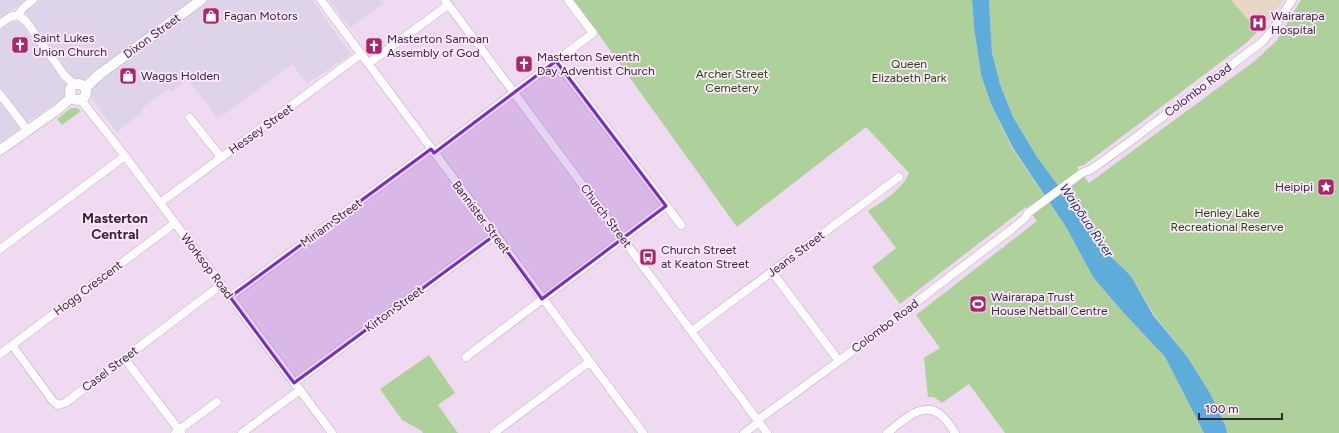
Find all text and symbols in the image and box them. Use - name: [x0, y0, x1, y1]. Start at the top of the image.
- shop icon: Fagan Motors: [201, 6, 221, 26]
- place label: Fagan Motors: [224, 9, 298, 23]
- place label: Wairarapa Hospital: [1271, 9, 1325, 37]
- street label: Dixon Street: [121, 10, 184, 61]
- hospital icon: Wairarapa Hospital: [1248, 13, 1268, 33]
- place label: Saint Lukes Union Church: [33, 31, 107, 59]
- place label: Masterton Samoan Assembly of God: [387, 32, 489, 60]
- church icon: Saint Lukes Union Church: [10, 35, 30, 55]
- church icon: Masterton Samoan Assembly of God: [364, 36, 384, 56]
- place label: Masterton Seventh Day Adventist Church: [537, 50, 655, 78]
- church icon: Masterton Seventh Day Adventist Church: [514, 54, 534, 74]
- park label: Queen Elizabeth Park: [871, 57, 947, 85]
- street label: Colombo Road: [1162, 60, 1234, 120]
- shop icon: Waggs Holden: [118, 66, 138, 86]
- park label: Archer Street Cemetery: [696, 67, 769, 95]
- place label: Waggs Holden: [141, 69, 220, 83]
- street label: Hessey Street: [226, 101, 296, 157]
- place icon: Heipipi: [1316, 177, 1336, 197]
- street label: Bannister Street: [449, 178, 513, 256]
- place label: Heipipi: [1275, 180, 1313, 194]
- street label: Church Street: [578, 181, 635, 251]
- water label: Waipōua River: [1057, 181, 1117, 260]
- street label: Miriam Street: [297, 196, 365, 250]
- park label: Henley Lake Recreational Reserve: [1171, 206, 1284, 234]
- district label: Masterton Central: [82, 210, 148, 243]
- street label: Jeans Street: [765, 228, 828, 280]
- street label: Worksop Road: [178, 231, 236, 301]
- place label: Church Street at Keaton Street: [661, 243, 750, 271]
- bus stop icon: Church Street at Keaton Street: [638, 247, 658, 267]
- street label: Hogg Crescent: [51, 257, 125, 318]
- street label: Kirton Street: [362, 283, 426, 335]
- place label: Wairarapa Trust House Netball Centre: [991, 290, 1108, 318]
- sports icon: Wairarapa Trust House Netball Centre: [968, 294, 988, 314]
- street label: Colombo Road: [849, 296, 921, 356]
- street label: Casel Street: [79, 343, 141, 394]
- scale bar: [1199, 395, 1282, 421]
- text: 100 m: [1205, 402, 1239, 416]

